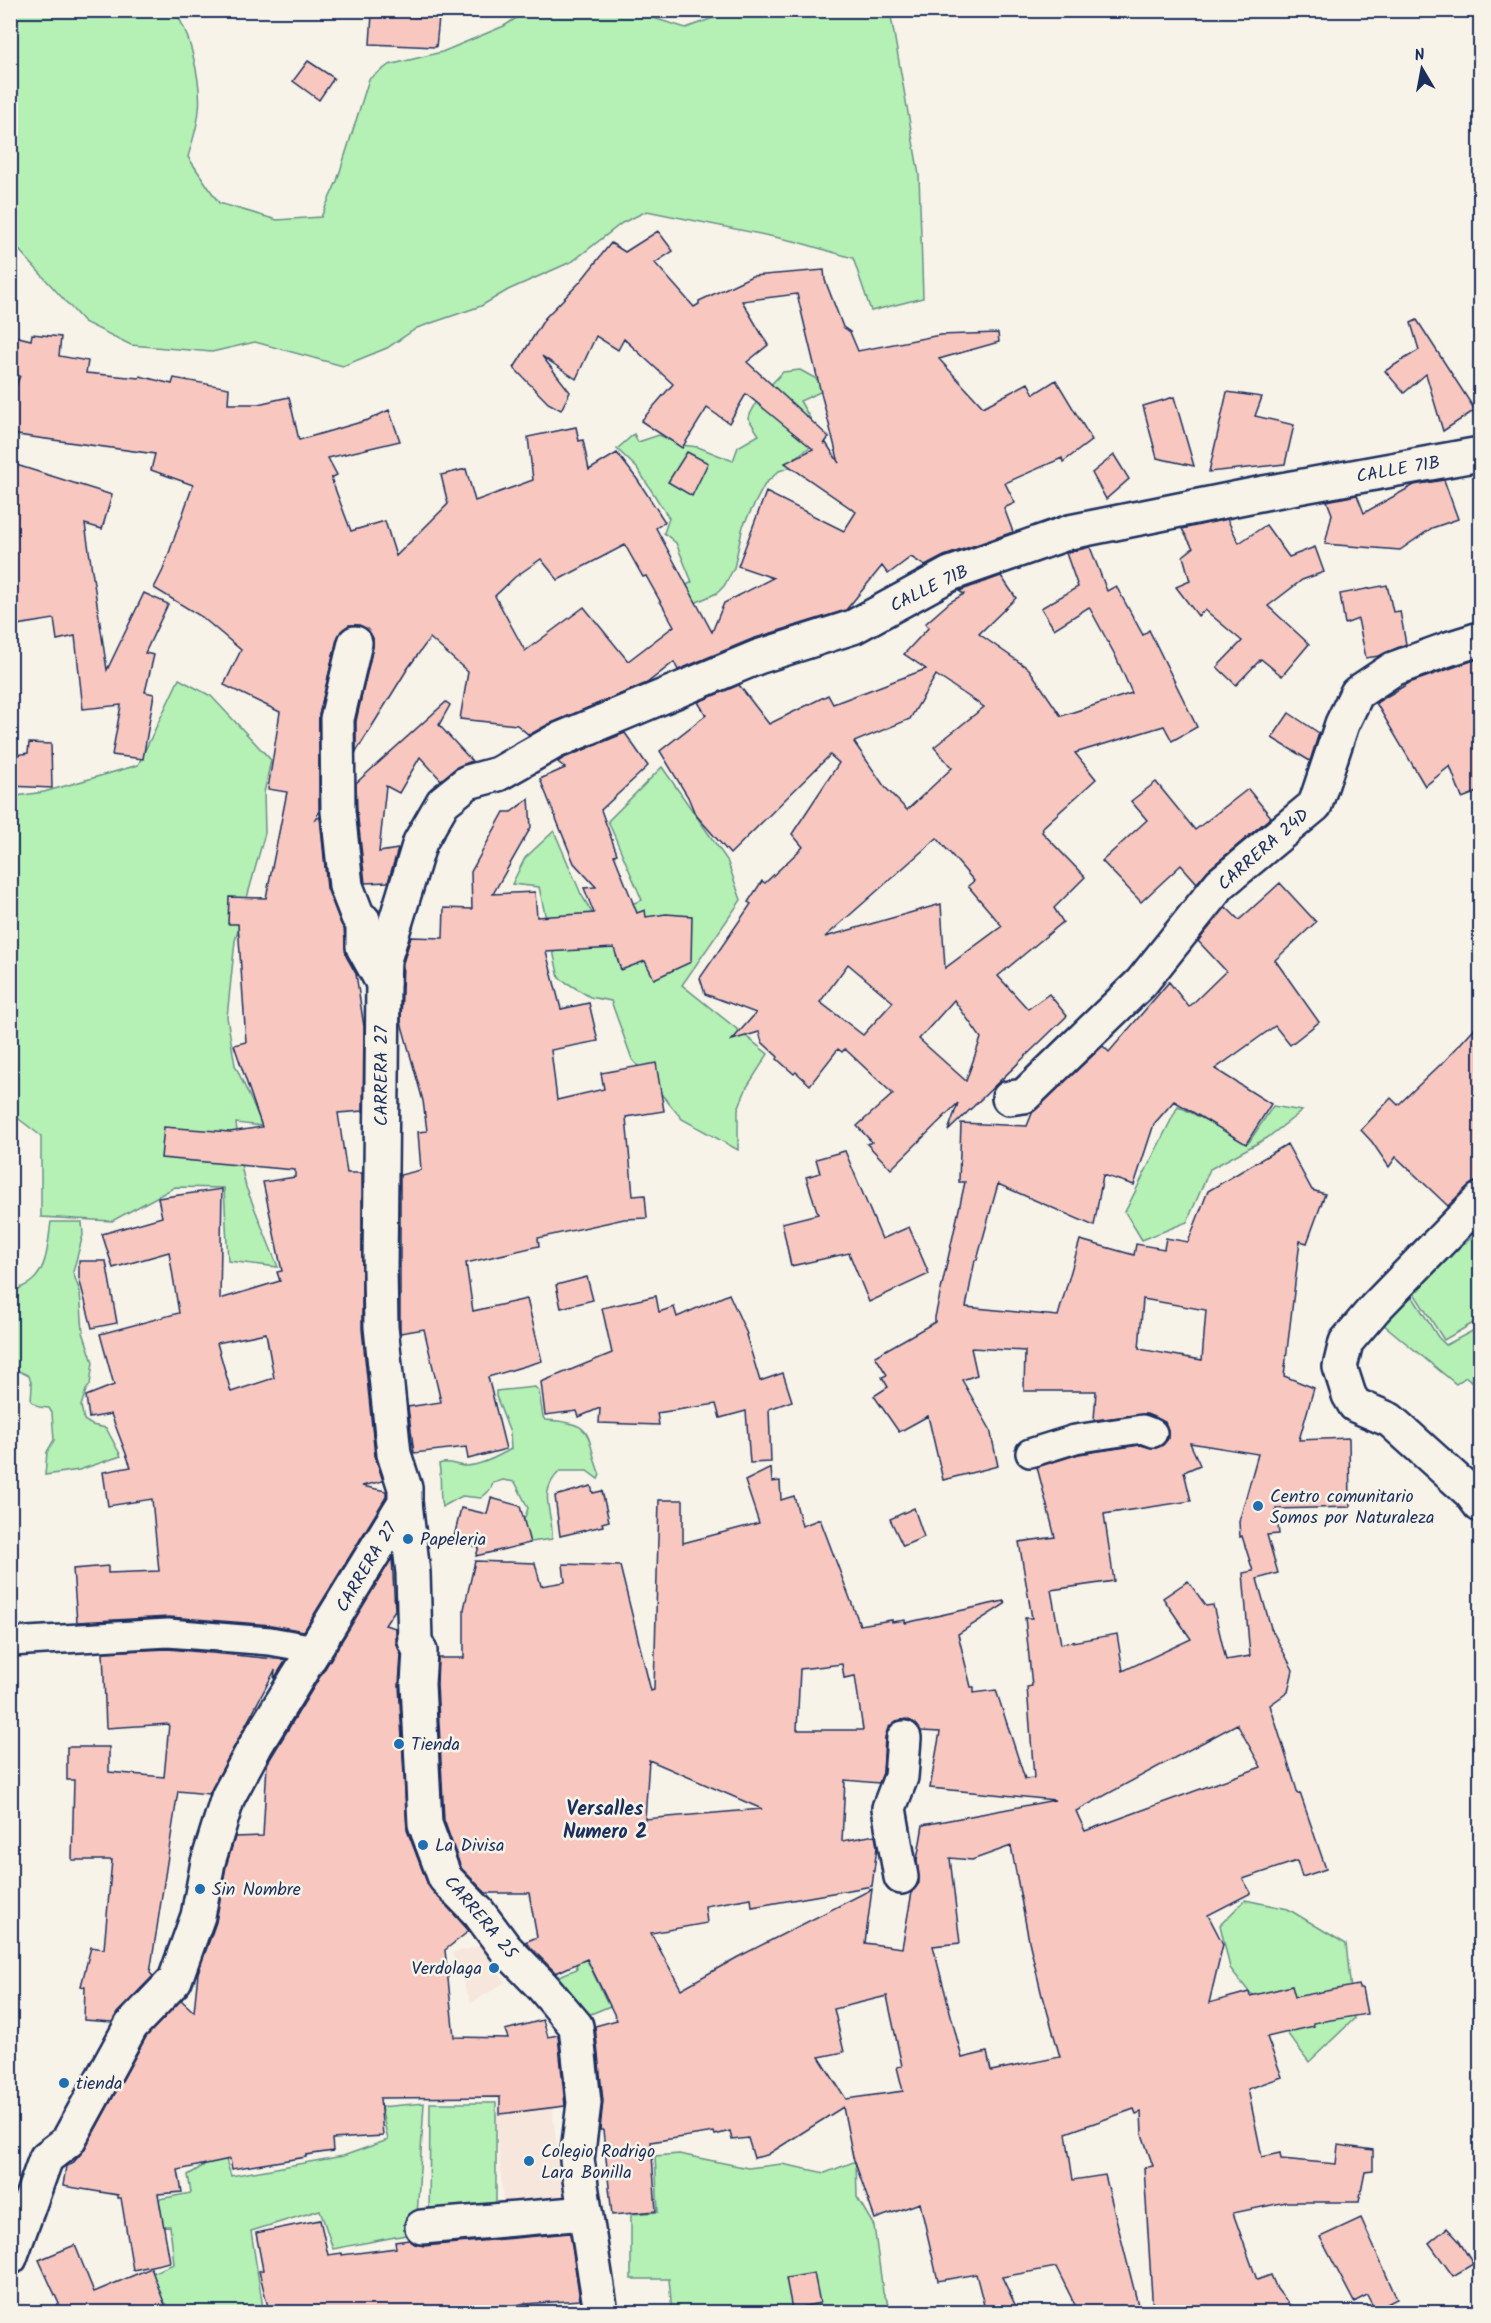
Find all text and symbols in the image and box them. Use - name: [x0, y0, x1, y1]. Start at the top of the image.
- north arrow: [1392, 39, 1452, 99]
- text: N: [1413, 43, 1427, 69]
- street label: CALLE 71B: [1354, 449, 1442, 492]
- street label: CALLE 71B: [885, 558, 974, 621]
- street label: CARRERA 24D: [1211, 802, 1317, 898]
- street label: CARRERA 27: [368, 1025, 397, 1126]
- place label: Centro comunitario Somos por Naturaleza: [1270, 1483, 1435, 1533]
- marker: Centro comunitario Somos por Naturaleza: [1251, 1499, 1265, 1513]
- street label: CARRERA 27: [329, 1517, 406, 1618]
- place label: Papeleria: [420, 1526, 486, 1555]
- marker: Papeleria: [401, 1532, 415, 1546]
- place label: Tienda: [411, 1731, 460, 1760]
- marker: Tienda: [392, 1737, 406, 1751]
- district label: Versalles Numero 2: [563, 1794, 647, 1849]
- place label: La Divisa: [435, 1832, 504, 1861]
- marker: La Divisa: [416, 1838, 430, 1852]
- street label: CARRERA 25: [436, 1870, 525, 1967]
- place label: Sin Nombre: [212, 1876, 301, 1905]
- marker: Sin Nombre: [193, 1882, 207, 1896]
- place label: Verdolaga: [411, 1955, 482, 1984]
- marker: Verdolaga: [487, 1961, 501, 1975]
- place label: tienda: [76, 2070, 122, 2099]
- marker: tienda: [57, 2076, 71, 2090]
- place label: Colegio Rodrigo Lara Bonilla: [541, 2138, 655, 2188]
- marker: Colegio Rodrigo Lara Bonilla: [522, 2154, 536, 2168]

